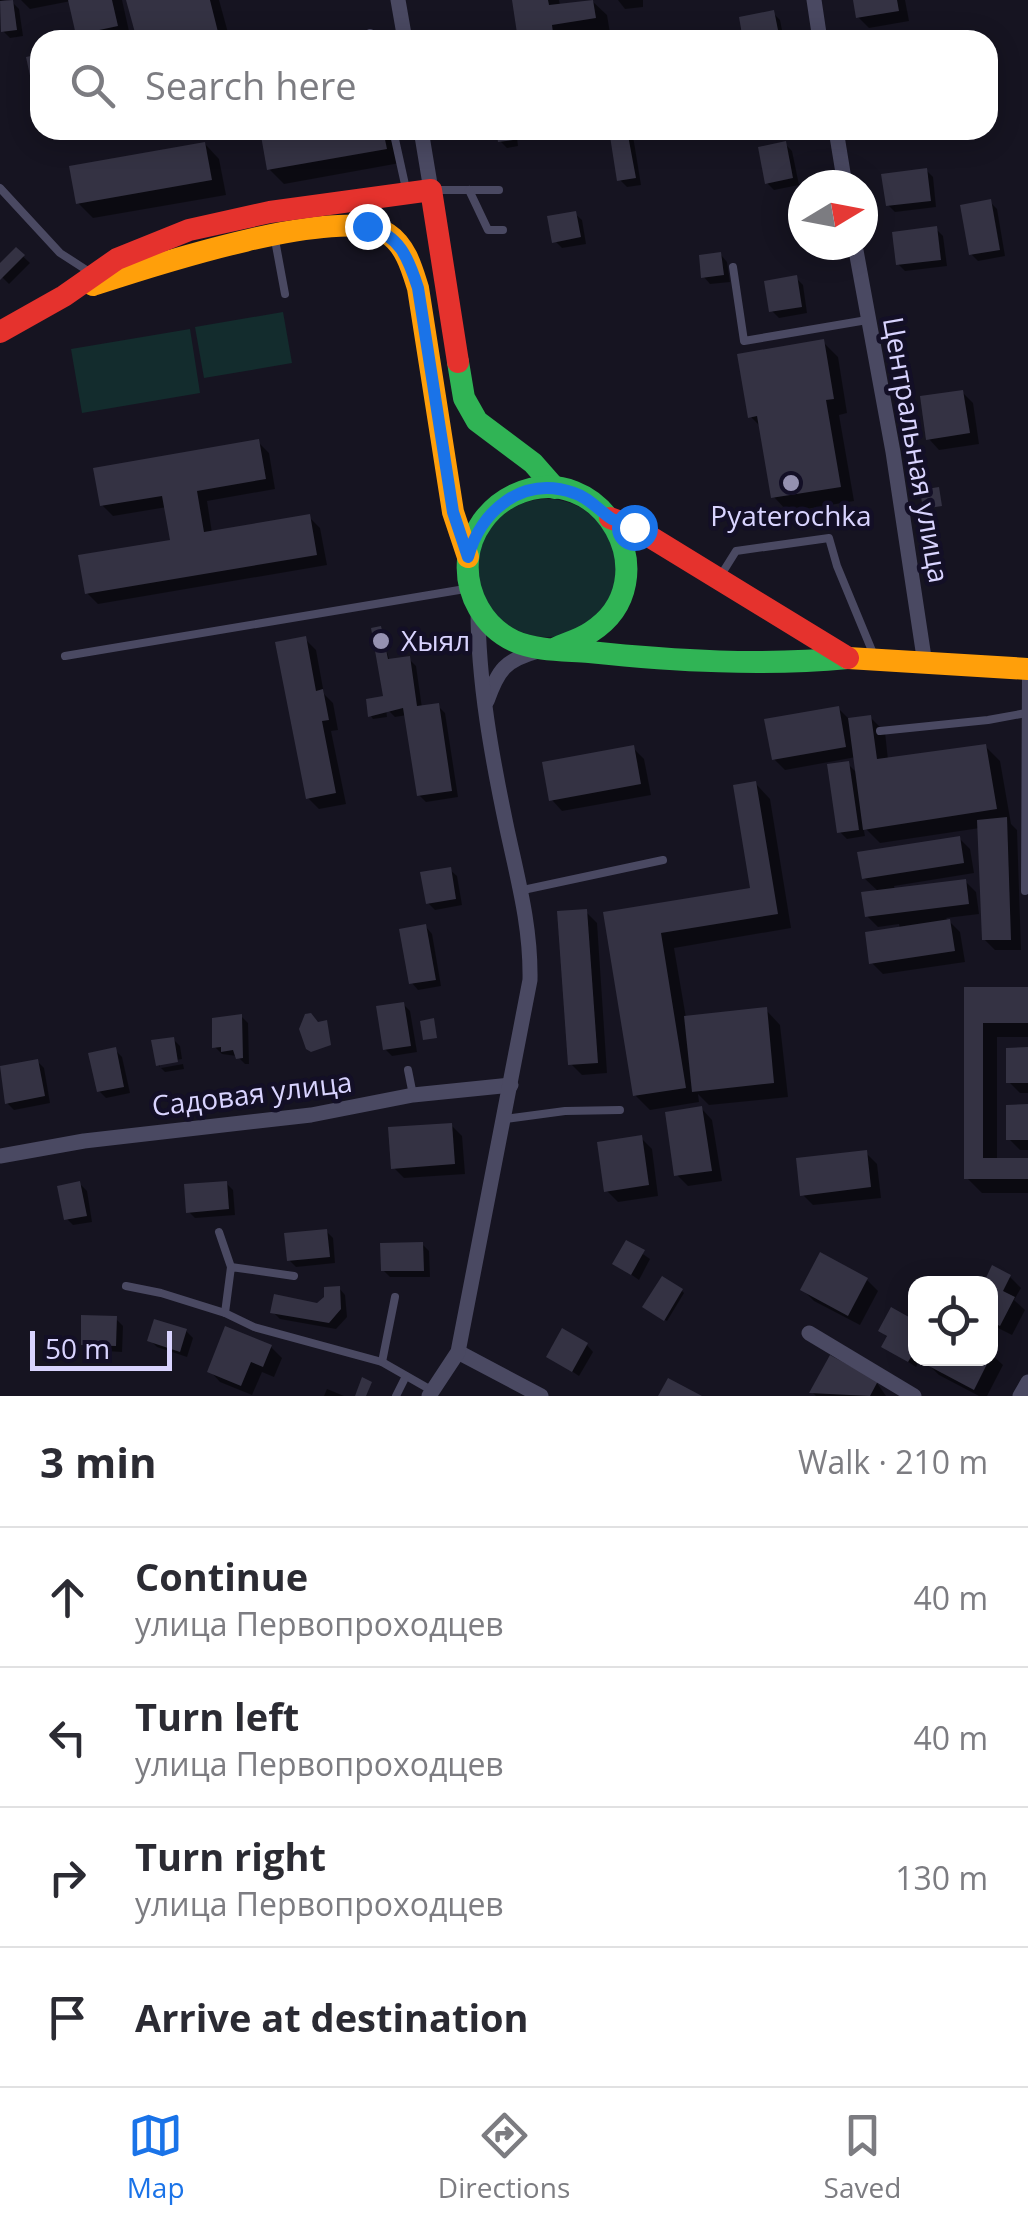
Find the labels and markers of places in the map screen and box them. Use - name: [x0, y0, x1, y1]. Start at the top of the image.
- marker: Pyaterochka: [780, 472, 802, 494]
- place label: Pyaterochka: [710, 496, 872, 534]
- place label: Хыял: [401, 621, 470, 659]
- marker: Хыял: [370, 630, 392, 652]

